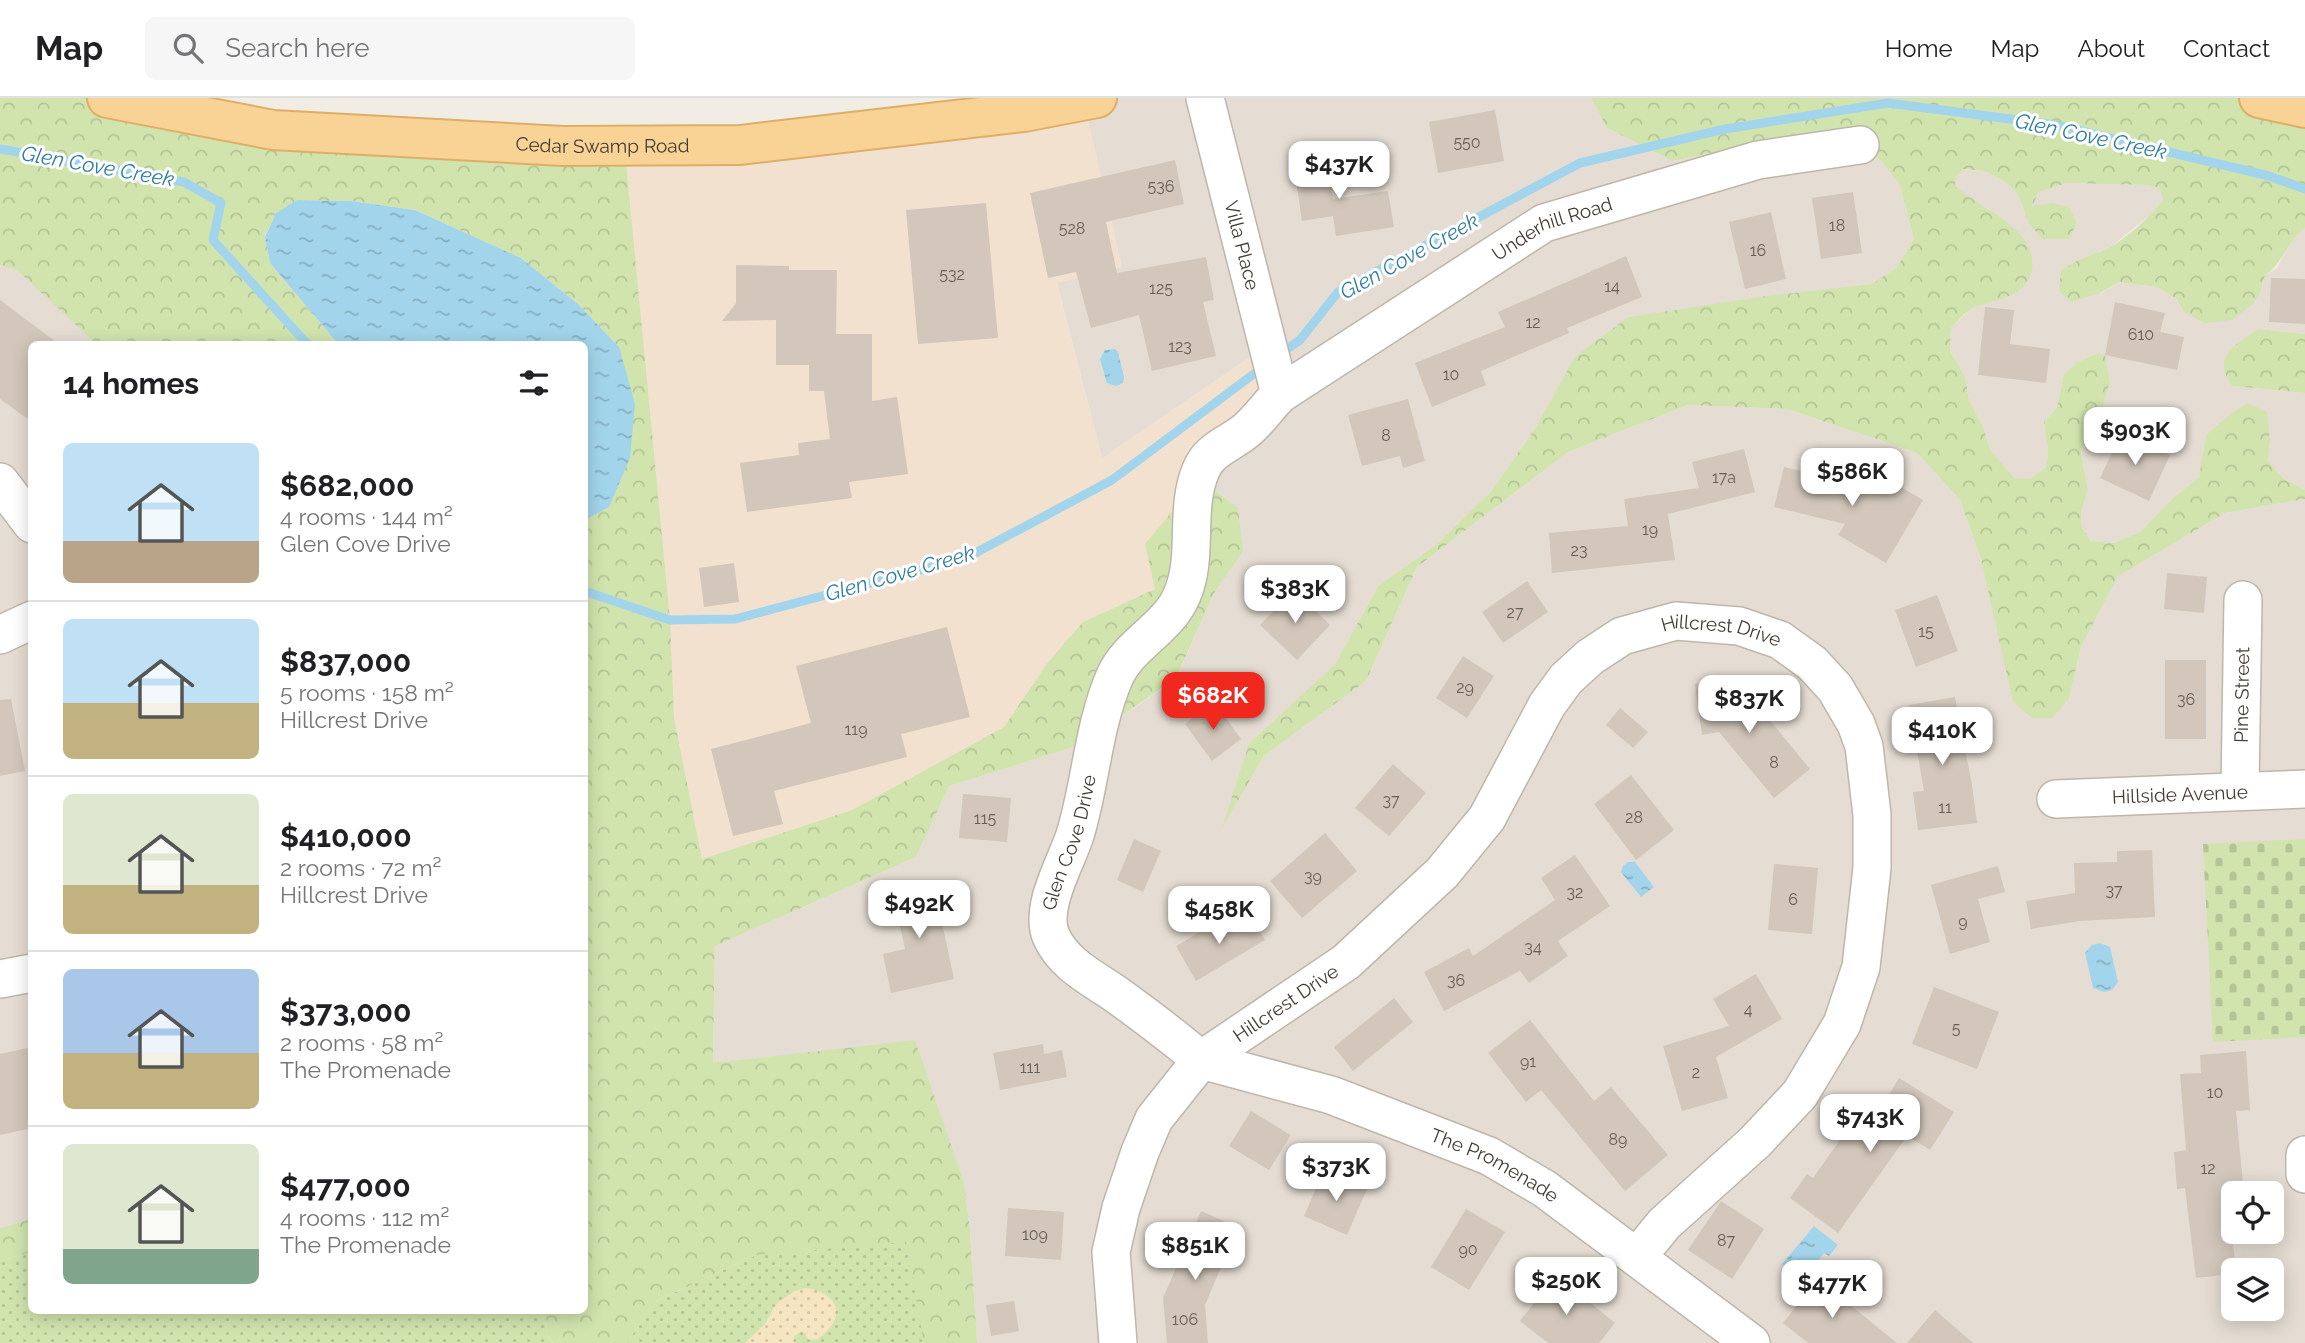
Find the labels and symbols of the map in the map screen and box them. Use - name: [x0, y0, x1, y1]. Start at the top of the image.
- water label: Glen Cove Creek: [2013, 108, 2169, 164]
- street label: Cedar Swamp Road: [515, 132, 690, 157]
- house number: 550: [1453, 133, 1481, 152]
- water label: Glen Cove Creek: [20, 140, 176, 192]
- pin: $437K: [1290, 141, 1388, 201]
- house number: 536: [1148, 177, 1174, 196]
- street label: Underhill Road: [1488, 193, 1615, 265]
- street label: Villa Place: [1220, 198, 1264, 292]
- water label: Glen Cove Creek: [1335, 208, 1483, 304]
- house number: 18: [1829, 216, 1845, 235]
- house number: 528: [1059, 219, 1085, 238]
- house number: 16: [1750, 241, 1766, 260]
- house number: 532: [939, 265, 965, 284]
- house number: 14: [1604, 277, 1620, 296]
- house number: 125: [1149, 279, 1173, 298]
- house number: 12: [1525, 313, 1541, 332]
- house number: 610: [2128, 325, 2154, 344]
- house number: 123: [1168, 337, 1192, 356]
- house number: 10: [1443, 365, 1459, 384]
- pin: $903K: [2086, 408, 2184, 467]
- house number: 8: [1381, 426, 1391, 445]
- pin: $586K: [1803, 448, 1901, 508]
- house number: 17a: [1712, 468, 1736, 487]
- house number: 19: [1642, 520, 1658, 539]
- water label: Glen Cove Creek: [822, 540, 978, 606]
- house number: 23: [1571, 541, 1587, 560]
- pin: $383K: [1246, 566, 1344, 625]
- house number: 27: [1507, 603, 1524, 622]
- street label: Hillcrest Drive: [1658, 610, 1784, 651]
- house number: 15: [1918, 622, 1934, 641]
- street label: Pine Street: [2230, 646, 2253, 743]
- pin: $682K: [1164, 672, 1262, 732]
- pin: $837K: [1700, 676, 1798, 735]
- house number: 29: [1456, 678, 1474, 697]
- house number: 36: [2177, 690, 2195, 709]
- pin: $410K: [1893, 708, 1991, 767]
- house number: 119: [844, 720, 868, 739]
- house number: 8: [1769, 753, 1779, 772]
- street label: Glen Cove Drive: [1038, 773, 1100, 912]
- street label: Hillside Avenue: [2112, 780, 2248, 808]
- house number: 37: [1382, 791, 1400, 810]
- house number: 11: [1938, 798, 1952, 817]
- house number: 28: [1625, 808, 1643, 827]
- house number: 115: [974, 809, 996, 828]
- house number: 39: [1304, 867, 1322, 886]
- pin: $492K: [870, 880, 968, 940]
- house number: 37: [2105, 881, 2123, 900]
- house number: 32: [1567, 883, 1583, 902]
- pin: $458K: [1170, 886, 1268, 946]
- house number: 6: [1788, 890, 1798, 909]
- house number: 9: [1958, 912, 1968, 931]
- house number: 34: [1524, 938, 1542, 957]
- street label: Hillcrest Drive: [1229, 960, 1342, 1046]
- house number: 36: [1447, 971, 1465, 990]
- house number: 4: [1744, 1000, 1753, 1019]
- house number: 5: [1952, 1019, 1961, 1038]
- house number: 91: [1520, 1052, 1536, 1071]
- house number: 111: [1020, 1058, 1040, 1077]
- house number: 2: [1692, 1063, 1700, 1082]
- house number: 10: [2207, 1083, 2223, 1102]
- pin: $743K: [1821, 1094, 1919, 1154]
- street label: The Promenade: [1428, 1124, 1563, 1207]
- house number: 89: [1609, 1130, 1627, 1149]
- pin: $373K: [1287, 1144, 1385, 1203]
- house number: 12: [2200, 1159, 2216, 1178]
- pin: $851K: [1146, 1222, 1244, 1282]
- house number: 109: [1022, 1225, 1048, 1244]
- house number: 87: [1717, 1231, 1735, 1250]
- house number: 90: [1458, 1240, 1478, 1259]
- pin: $250K: [1517, 1258, 1615, 1317]
- pin: $477K: [1783, 1260, 1881, 1320]
- house number: 106: [1172, 1310, 1198, 1329]

